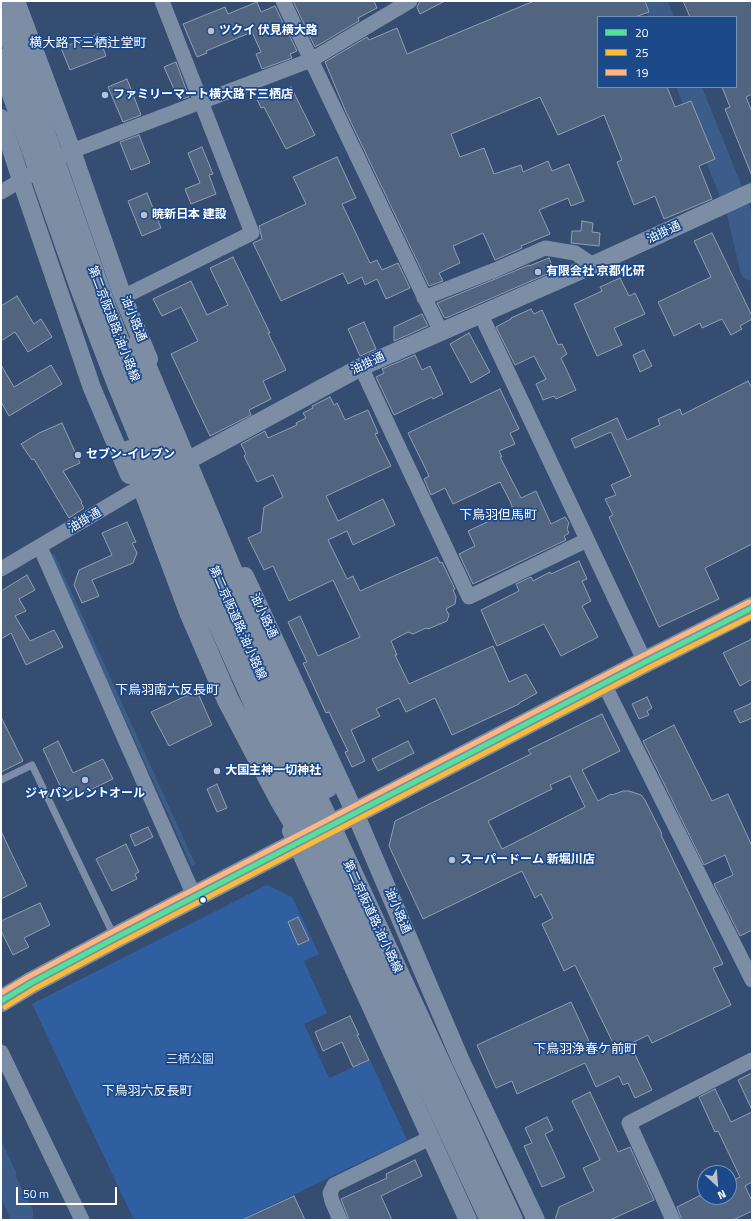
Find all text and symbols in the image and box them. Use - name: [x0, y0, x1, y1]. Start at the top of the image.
- legend: [597, 16, 737, 88]
- text: 20: [635, 23, 648, 42]
- place label: ツクイ 伏見横大路: [219, 24, 318, 38]
- marker: ツクイ 伏見横大路: [206, 26, 216, 36]
- district label: 横大路下三栖辻堂町: [30, 36, 146, 52]
- text: 25: [635, 43, 648, 62]
- text: 19: [635, 63, 648, 82]
- place label: ファミリーマート横大路下三栖店: [113, 88, 293, 102]
- marker: ファミリーマート横大路下三栖店: [100, 90, 110, 100]
- place label: 暁新日本 建設: [152, 208, 227, 222]
- marker: 暁新日本 建設: [139, 210, 149, 220]
- street label: 油掛通: [645, 219, 683, 247]
- street label: 第二京阪道路;油小路線: [84, 264, 142, 384]
- place label: 有限会社 京都化研: [546, 265, 645, 279]
- marker: 有限会社 京都化研: [533, 267, 543, 277]
- street label: 油小路通: [117, 294, 149, 344]
- street label: 油掛通: [349, 350, 387, 378]
- place label: セブン-イレブン: [86, 448, 175, 462]
- marker: セブン-イレブン: [73, 450, 83, 460]
- street label: 油掛通: [66, 506, 104, 536]
- district label: 下鳥羽但馬町: [459, 508, 537, 524]
- street label: 第二京阪道路;油小路線: [205, 564, 269, 682]
- street label: 油小路通: [246, 591, 280, 641]
- district label: 下鳥羽南六反長町: [115, 683, 219, 699]
- place label: 大国主神一切神社: [225, 764, 321, 778]
- marker: 大国主神一切神社: [212, 766, 222, 776]
- marker: ジャパンレントオール: [80, 775, 90, 785]
- place label: ジャパンレントオール: [25, 787, 145, 801]
- place label: スーパードーム 新堀川店: [460, 853, 595, 867]
- marker: スーパードーム 新堀川店: [447, 855, 457, 865]
- street label: 第二京阪道路;油小路線: [339, 858, 405, 976]
- street label: 油小路通: [381, 886, 413, 936]
- unlabelled marker: [198, 895, 208, 905]
- district label: 下鳥羽浄春ケ前町: [533, 1042, 637, 1058]
- park label: 三栖公園: [166, 1053, 214, 1067]
- district label: 下鳥羽六反長町: [102, 1084, 192, 1100]
- north arrow: [697, 1165, 737, 1205]
- scale bar: [18, 1179, 119, 1205]
- text: 50 m: [23, 1184, 49, 1203]
- text: N: [715, 1186, 729, 1204]

